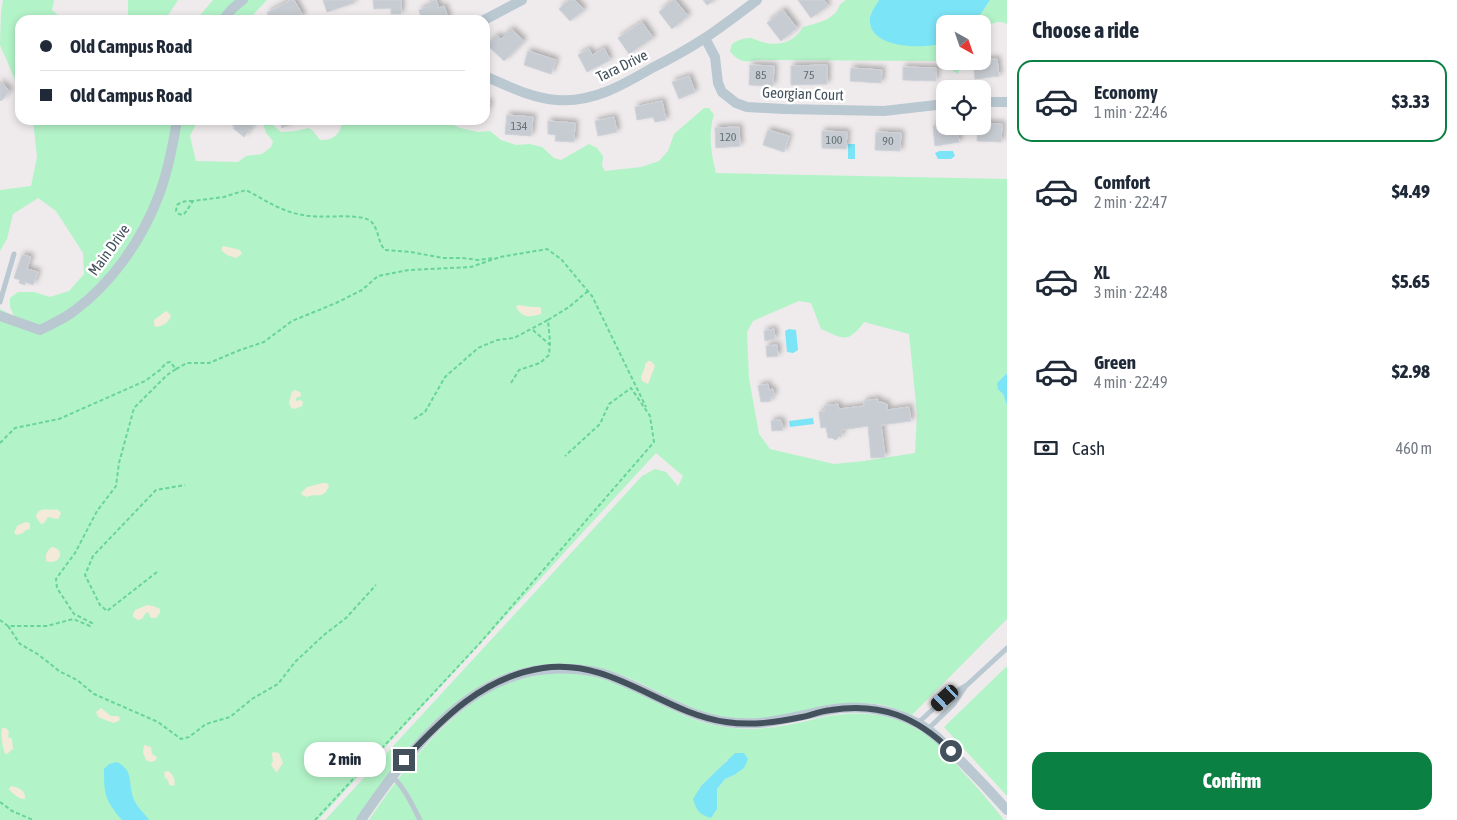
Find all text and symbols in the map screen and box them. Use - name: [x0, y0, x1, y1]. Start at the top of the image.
- north arrow: [936, 15, 991, 70]
- map controls: [936, 15, 991, 135]
- text: Choose a ride: [1032, 17, 1139, 43]
- text: Old Campus Road: [70, 35, 192, 57]
- street label: Tara Drive: [593, 46, 650, 85]
- house number: 85: [755, 68, 767, 82]
- house number: 75: [803, 68, 815, 82]
- icon: car: [1034, 79, 1079, 124]
- button: locate: [936, 80, 991, 135]
- text: Economy: [1094, 81, 1158, 103]
- text: Old Campus Road: [70, 84, 192, 106]
- street label: Georgian Court: [762, 84, 844, 103]
- text: $3.33: [1392, 90, 1430, 112]
- text: 1 min · 22:46: [1094, 103, 1167, 121]
- house number: 134: [511, 119, 528, 133]
- house number: 120: [720, 130, 737, 144]
- house number: 100: [826, 133, 843, 147]
- house number: 90: [882, 134, 894, 148]
- icon: car: [1034, 169, 1079, 214]
- text: Comfort: [1094, 171, 1150, 193]
- text: $4.49: [1392, 180, 1430, 202]
- text: 2 min · 22:47: [1094, 193, 1167, 211]
- street label: Main Drive: [84, 221, 133, 279]
- icon: car: [1034, 259, 1079, 304]
- text: XL: [1094, 261, 1110, 283]
- text: $5.65: [1392, 270, 1430, 292]
- text: 3 min · 22:48: [1094, 283, 1167, 301]
- icon: car: [1034, 349, 1079, 394]
- text: Green: [1094, 351, 1136, 373]
- text: $2.98: [1392, 360, 1430, 382]
- text: 4 min · 22:49: [1094, 373, 1167, 391]
- icon: cash: [1032, 434, 1060, 462]
- text: Cash: [1072, 437, 1105, 459]
- text: 460 m: [1396, 439, 1432, 457]
- car: [928, 682, 961, 714]
- route start: [940, 740, 962, 762]
- callout: 2 min: [304, 742, 386, 778]
- route end: [393, 749, 415, 771]
- text: 2 min: [329, 750, 361, 768]
- button: Confirm: [1032, 752, 1432, 810]

